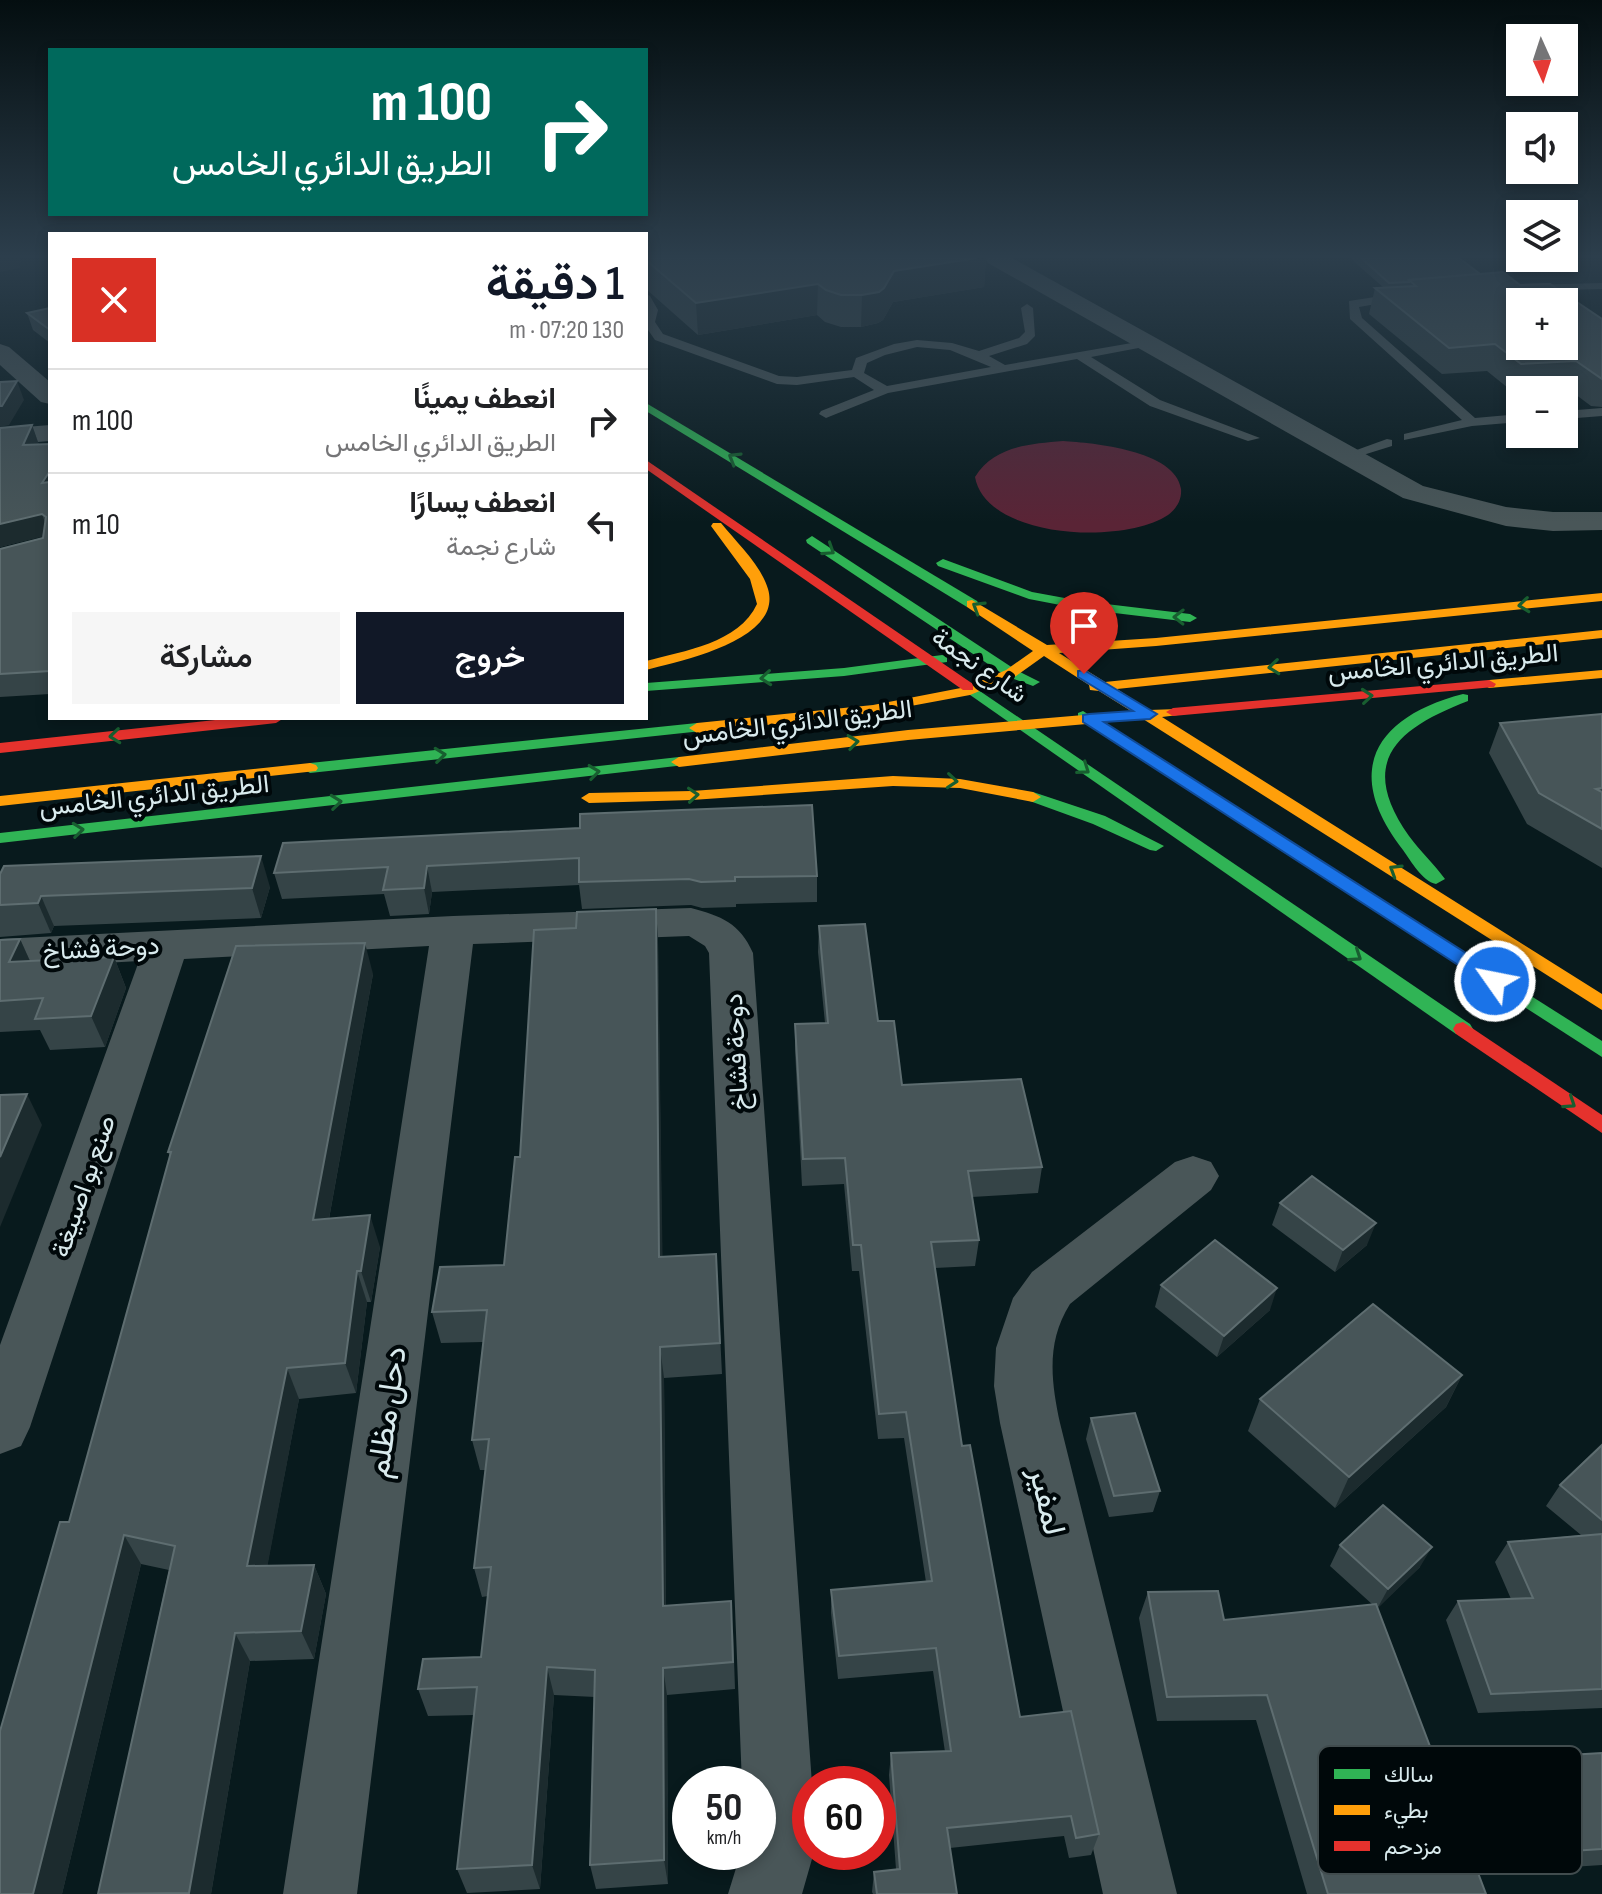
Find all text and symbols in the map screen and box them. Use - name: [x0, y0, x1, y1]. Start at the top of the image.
- north arrow: [1506, 24, 1578, 96]
- map controls: [1506, 24, 1578, 448]
- text: 100 m: [371, 70, 492, 137]
- icon: right: [520, 80, 624, 184]
- button: sound: [1506, 112, 1578, 184]
- text: الطريق الدائري الخامس: [172, 143, 492, 186]
- button: layers: [1506, 200, 1578, 272]
- text: 1 دقيقة: [486, 256, 624, 313]
- button: close: [72, 258, 156, 342]
- button: +: [1506, 288, 1578, 360]
- text: 130 m · 07:20: [509, 315, 624, 346]
- button: −: [1506, 376, 1578, 448]
- text: انعطف يمينًا: [413, 381, 556, 417]
- icon: right: [580, 399, 624, 443]
- text: 100 m: [72, 403, 133, 439]
- text: الطريق الدائري الخامس: [325, 428, 556, 459]
- one-way arrow: [728, 452, 743, 468]
- text: انعطف يسارًا: [409, 485, 556, 521]
- icon: left: [580, 503, 624, 547]
- text: 10 m: [72, 507, 120, 543]
- text: شارع نجمة: [446, 532, 556, 563]
- one-way arrow: [820, 541, 834, 556]
- pin: [1050, 592, 1118, 674]
- one-way arrow: [1518, 597, 1531, 614]
- one-way arrow: [972, 602, 987, 617]
- icon: arrive: [1062, 604, 1106, 648]
- one-way arrow: [1172, 609, 1185, 626]
- button: مشاركة: [72, 612, 340, 704]
- button: خروج: [356, 612, 624, 704]
- street label: شارع نجمة: [925, 622, 1033, 711]
- street label: الطريق الدائري الخامس: [1327, 638, 1560, 693]
- one-way arrow: [1267, 659, 1280, 676]
- one-way arrow: [759, 669, 772, 686]
- one-way arrow: [1361, 688, 1374, 705]
- street label: الطريق الدائري الخامس: [680, 694, 914, 757]
- one-way arrow: [108, 727, 121, 744]
- one-way arrow: [846, 733, 859, 750]
- one-way arrow: [434, 746, 447, 763]
- one-way arrow: [1075, 759, 1089, 774]
- one-way arrow: [588, 764, 601, 781]
- street label: الطريق الدائري الخامس: [38, 769, 271, 828]
- one-way arrow: [946, 772, 959, 789]
- one-way arrow: [687, 787, 700, 804]
- one-way arrow: [330, 794, 343, 811]
- one-way arrow: [71, 821, 84, 838]
- one-way arrow: [1389, 864, 1404, 879]
- street label: دوحة فشاخ: [42, 931, 160, 969]
- position arrow: [1453, 939, 1537, 1023]
- one-way arrow: [1347, 946, 1362, 961]
- street label: دوحة فشاخ: [719, 993, 757, 1111]
- one-way arrow: [1562, 1093, 1576, 1108]
- street label: صنع بو اصبيغة: [46, 1111, 124, 1262]
- street label: دحل مظلم: [359, 1344, 416, 1480]
- street label: لمفير: [1020, 1463, 1073, 1539]
- legend: [1318, 1746, 1582, 1874]
- text: سالك: [1384, 1762, 1433, 1789]
- speed limit sign: 60: [792, 1766, 896, 1870]
- text: 50: [706, 1784, 742, 1832]
- text: بطيء: [1384, 1798, 1429, 1829]
- text: km/h: [707, 1826, 741, 1850]
- text: مزدحم: [1384, 1834, 1442, 1861]

